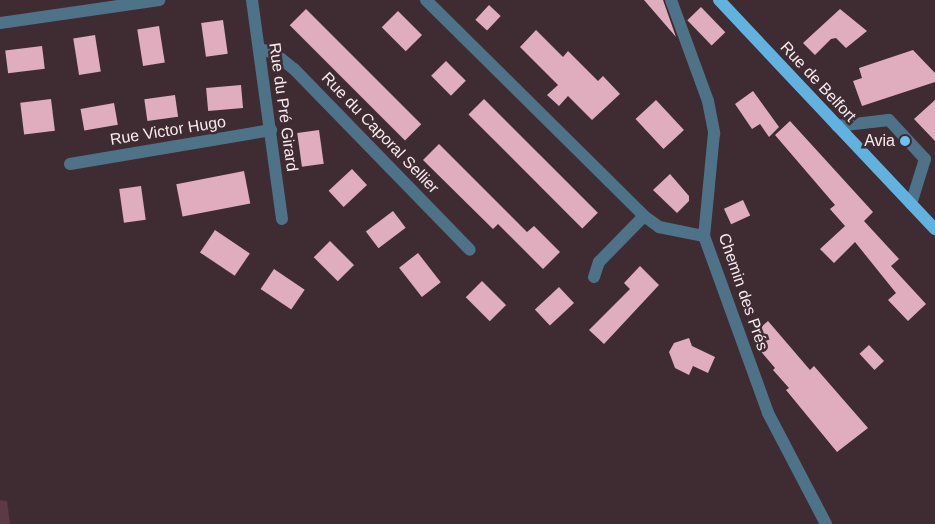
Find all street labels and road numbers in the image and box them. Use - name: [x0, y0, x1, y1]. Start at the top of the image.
- street label: Rue de Belfort: [776, 38, 860, 126]
- street label: Rue du Pré Girard: [264, 41, 302, 173]
- street label: Rue du Caporal Sellier: [317, 68, 443, 198]
- street label: Rue Victor Hugo: [109, 112, 227, 150]
- street label: Chemin des Prés: [714, 231, 772, 353]

